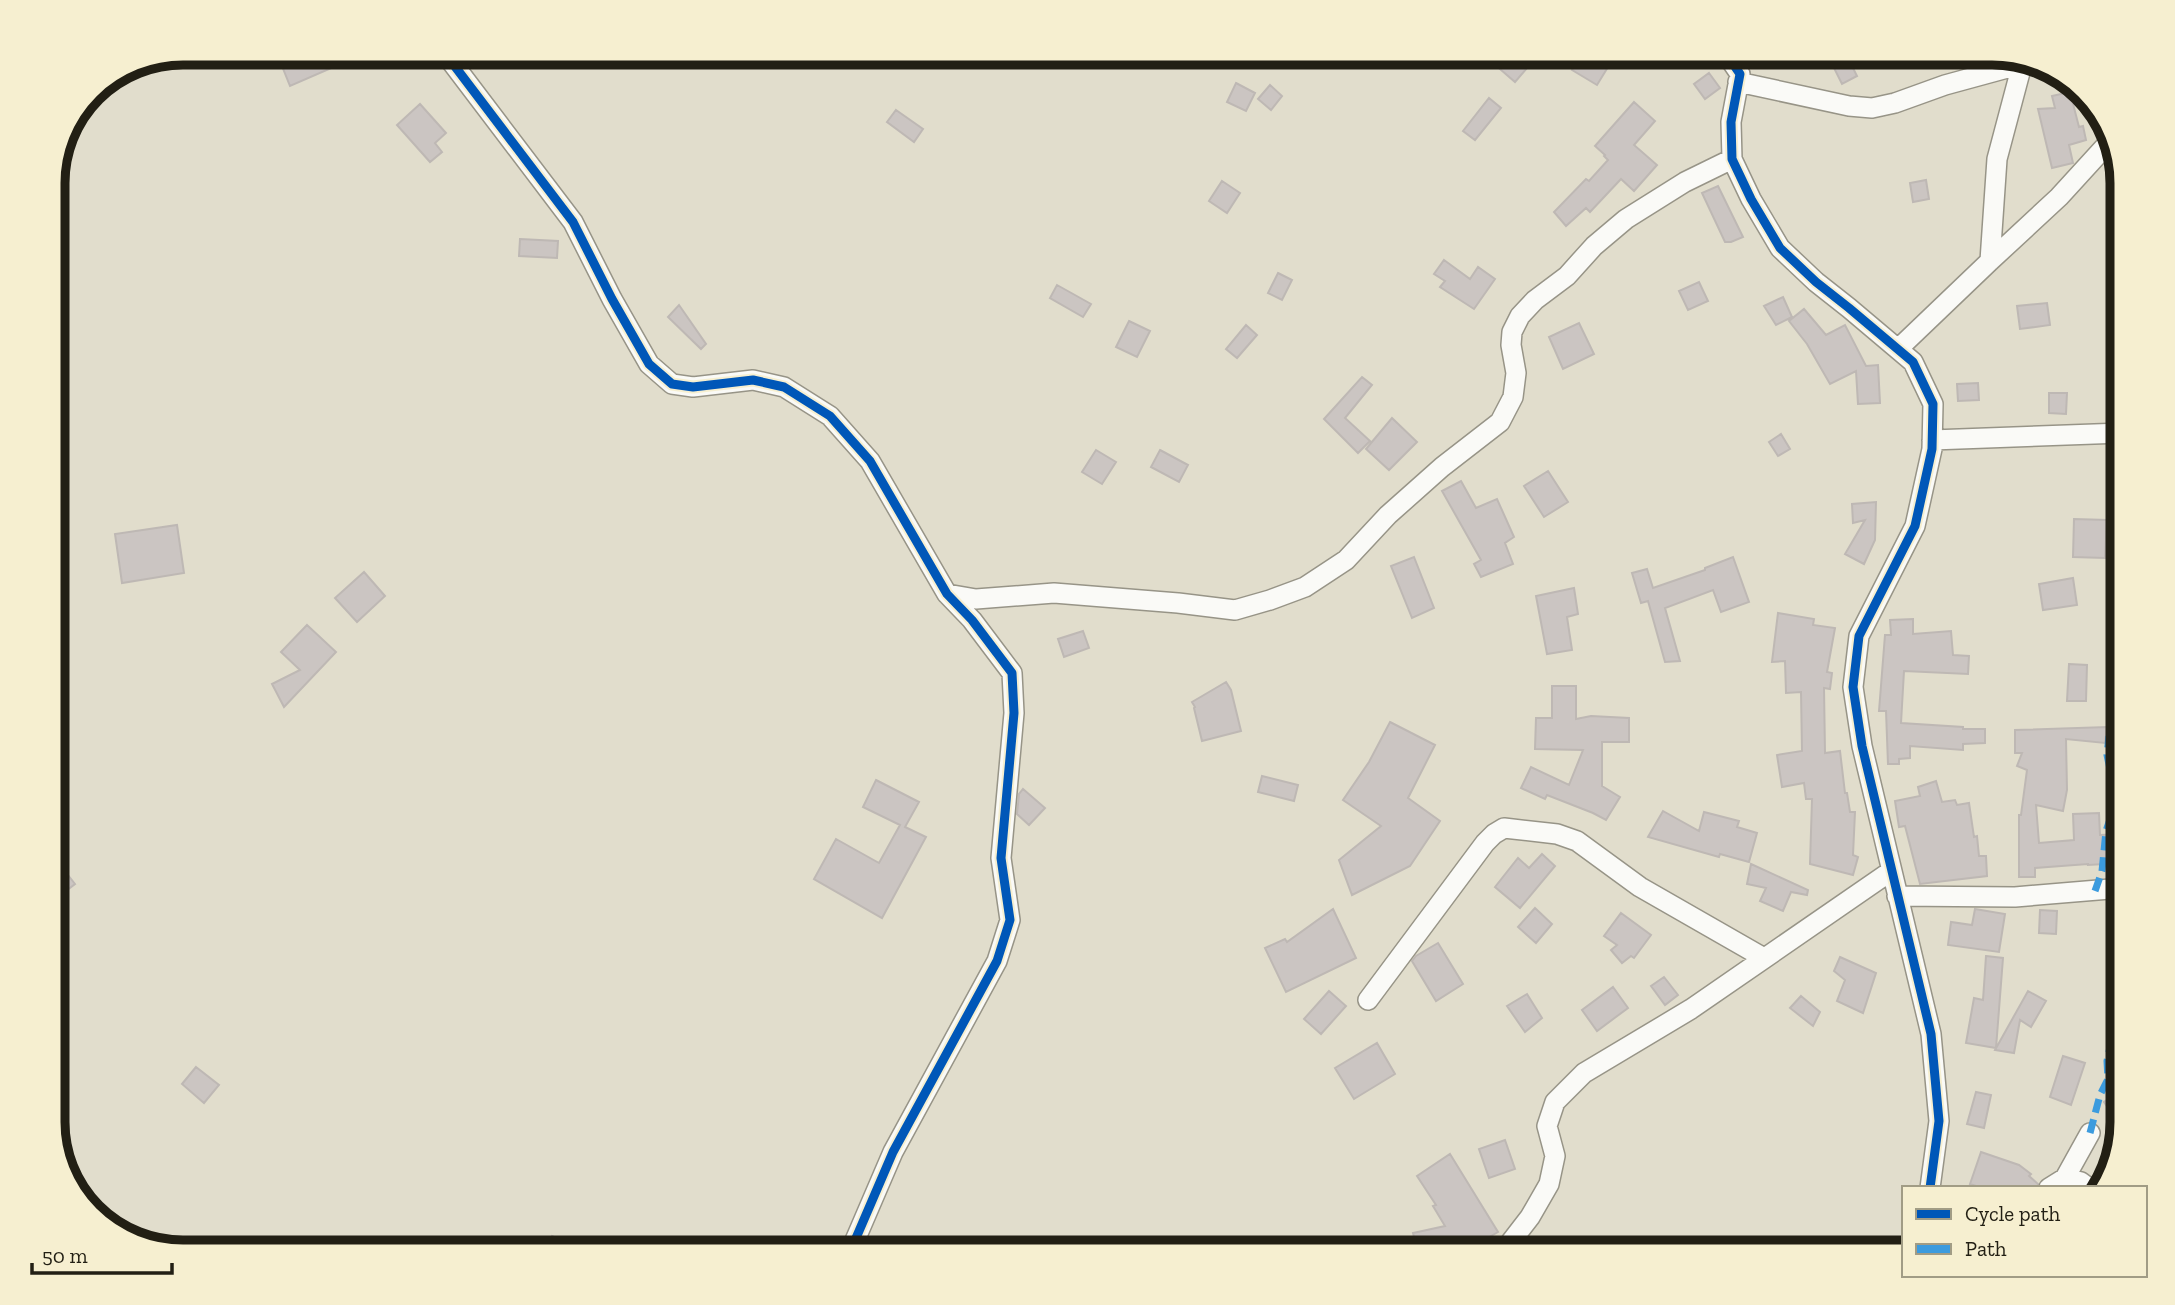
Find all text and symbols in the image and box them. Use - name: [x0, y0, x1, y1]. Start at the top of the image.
- legend: [1902, 1186, 2147, 1277]
- text: Cycle path: [1965, 1201, 2060, 1226]
- scale bar: [32, 1232, 172, 1276]
- text: Path: [1965, 1236, 2007, 1261]
- text: 50 m: [42, 1243, 88, 1268]

